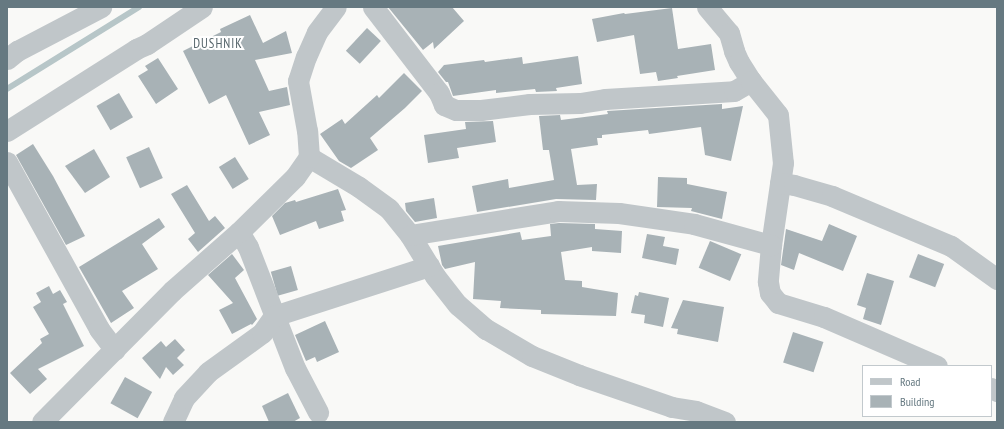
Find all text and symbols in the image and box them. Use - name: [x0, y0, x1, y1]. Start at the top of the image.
- district label: DUSHNIK: [193, 36, 243, 52]
- legend: [862, 365, 992, 417]
- text: Road: [900, 374, 920, 389]
- text: Building: [900, 394, 935, 409]

